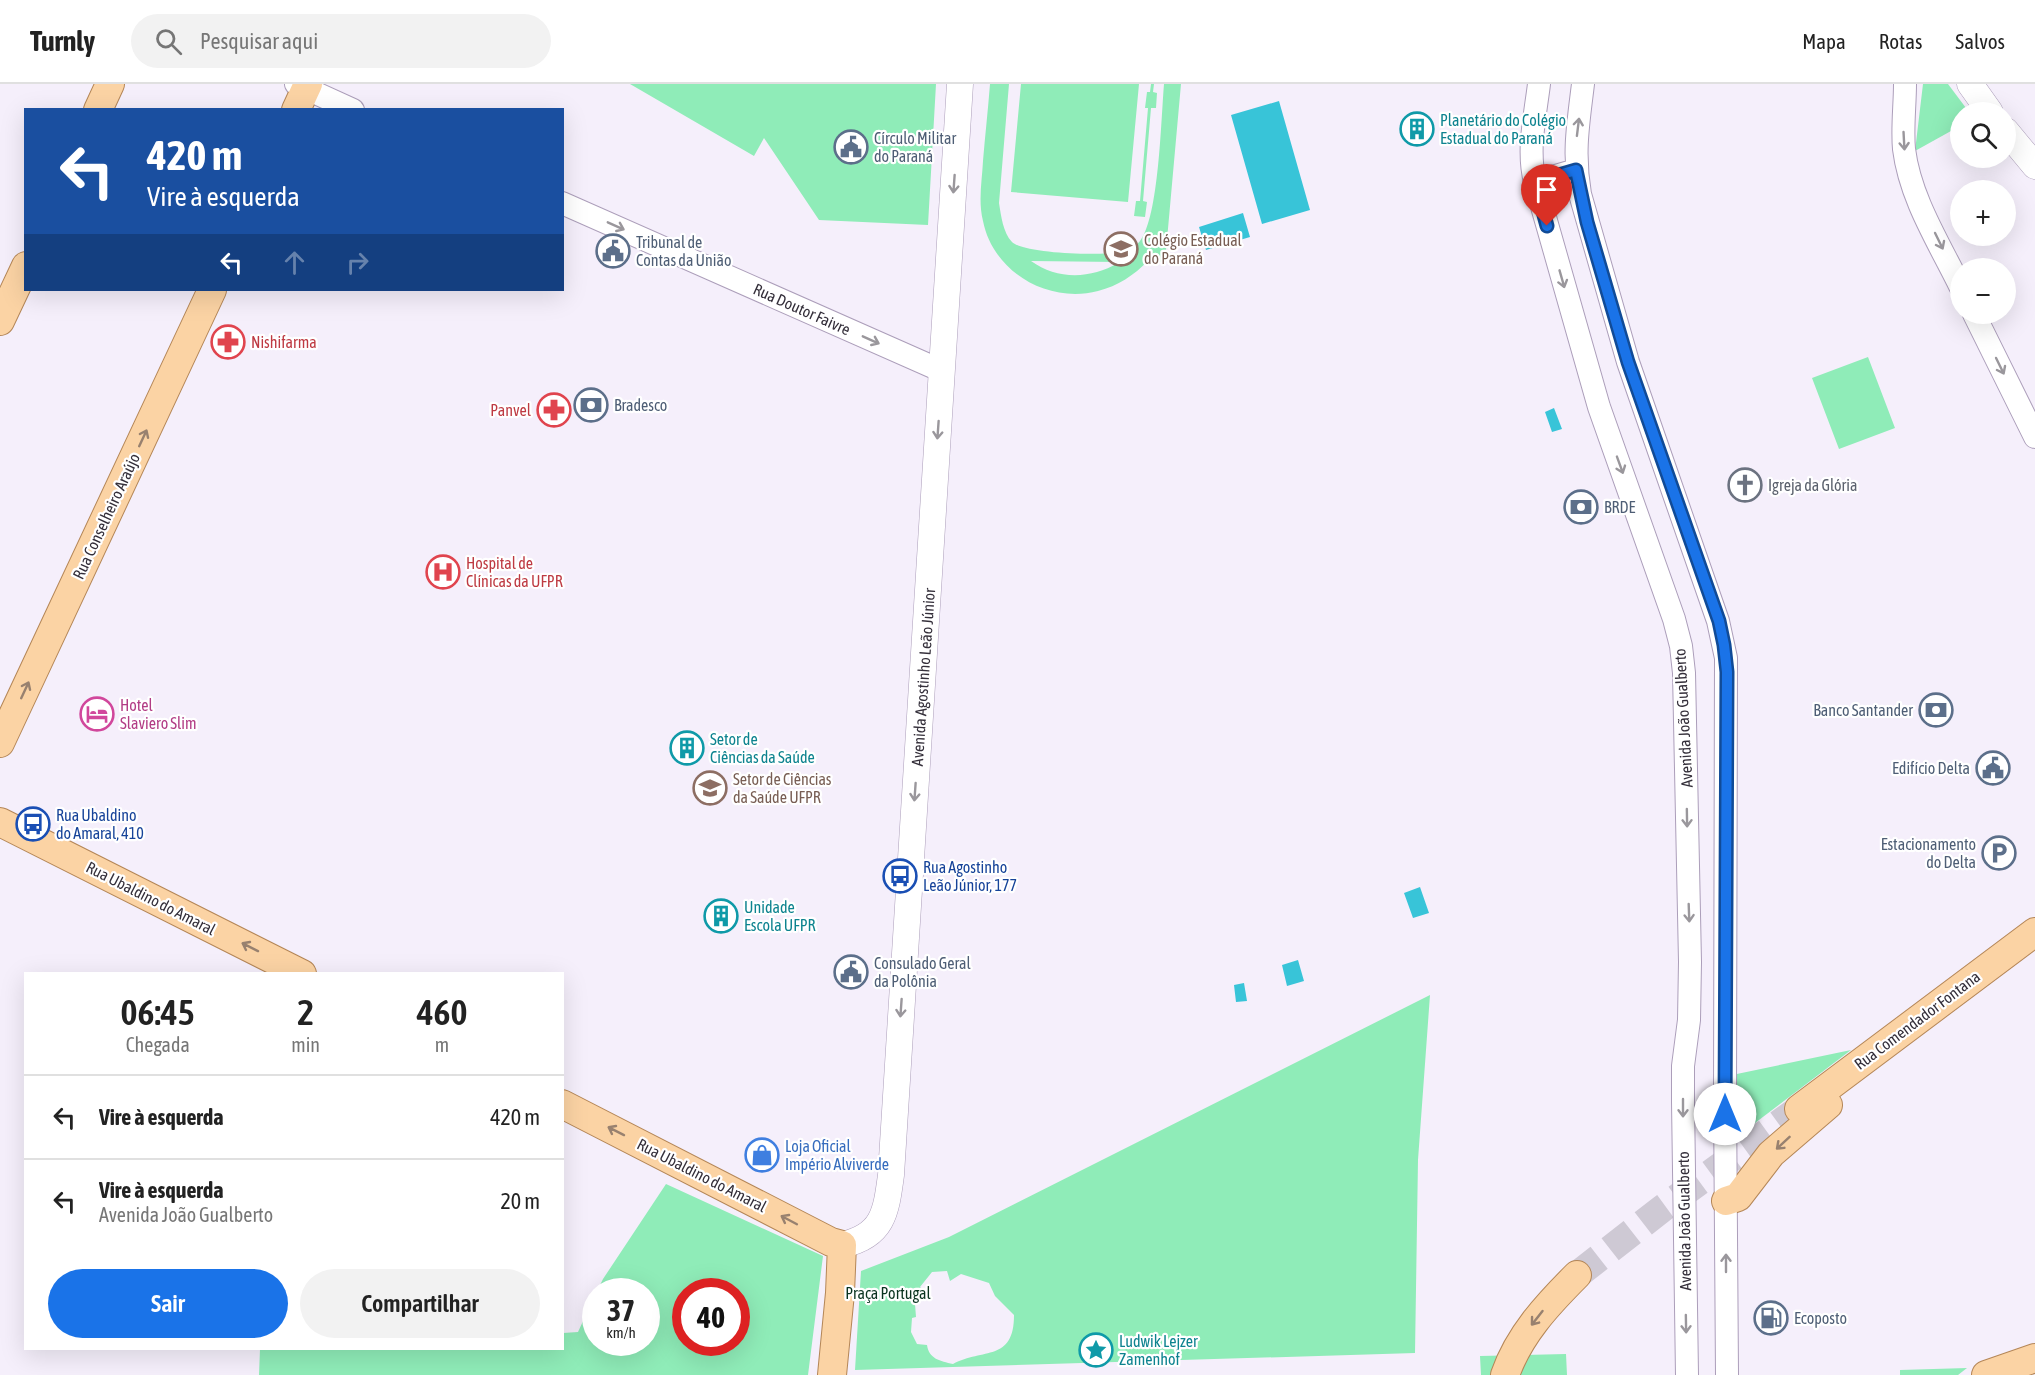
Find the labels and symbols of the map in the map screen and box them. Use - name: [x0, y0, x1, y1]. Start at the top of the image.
- building icon: Planetário do Colégio Estadual do Paraná: [1399, 111, 1435, 147]
- place label: Planetário do Colégio Estadual do Paraná: [1440, 111, 1566, 147]
- one-way arrow: [1572, 117, 1583, 137]
- public building icon: Círculo Militar do Paraná: [833, 129, 869, 165]
- place label: Círculo Militar do Paraná: [874, 129, 956, 165]
- one-way arrow: [1899, 131, 1910, 150]
- pin: [1521, 164, 1572, 226]
- one-way arrow: [948, 174, 959, 194]
- one-way arrow: [607, 222, 625, 233]
- school or university icon: Colégio Estadual do Paraná: [1103, 231, 1139, 267]
- place label: Colégio Estadual do Paraná: [1144, 231, 1243, 267]
- one-way arrow: [1933, 232, 1945, 250]
- public building icon: Tribunal de Contas da União: [595, 233, 631, 269]
- place label: Tribunal de Contas da União: [636, 233, 731, 269]
- one-way arrow: [1557, 269, 1568, 288]
- street label: Rua Doutor Faivre: [751, 280, 853, 338]
- pharmacy icon: Nishifarma: [210, 324, 246, 360]
- place label: Nishifarma: [251, 333, 317, 351]
- one-way arrow: [862, 335, 880, 346]
- one-way arrow: [1994, 357, 2006, 374]
- bank icon: Bradesco: [573, 387, 609, 423]
- pharmacy icon: Panvel: [536, 392, 572, 428]
- place label: Bradesco: [614, 396, 667, 414]
- place label: Panvel: [490, 401, 532, 419]
- one-way arrow: [933, 419, 944, 439]
- one-way arrow: [137, 429, 149, 447]
- street label: Rua Conselheiro Araújo: [69, 450, 144, 582]
- one-way arrow: [1615, 455, 1626, 474]
- church icon: Igreja da Glória: [1727, 467, 1763, 503]
- place label: Igreja da Glória: [1768, 476, 1857, 495]
- bank icon: BRDE: [1563, 489, 1599, 525]
- place label: BRDE: [1604, 498, 1636, 516]
- hospital icon: Hospital de Clínicas da UFPR: [425, 554, 461, 590]
- place label: Hospital de Clínicas da UFPR: [466, 554, 563, 590]
- street label: Avenida Agostinho Leão Júnior: [908, 587, 939, 767]
- street label: Avenida João Gualberto: [1670, 648, 1696, 788]
- one-way arrow: [19, 682, 31, 700]
- bank icon: Banco Santander: [1918, 692, 1954, 728]
- hotel icon: Hotel Slaviero Slim: [79, 696, 115, 732]
- place label: Hotel Slaviero Slim: [120, 696, 197, 732]
- place label: Banco Santander: [1813, 701, 1913, 719]
- building icon: Setor de Ciências da Saúde: [669, 730, 705, 766]
- place label: Setor de Ciências da Saúde: [710, 730, 815, 766]
- public building icon: Edifício Delta: [1975, 750, 2011, 786]
- place label: Edifício Delta: [1892, 759, 1970, 777]
- school or university icon: Setor de Ciências da Saúde UFPR: [692, 770, 728, 806]
- place label: Setor de Ciências da Saúde UFPR: [733, 770, 832, 806]
- one-way arrow: [910, 782, 921, 802]
- bus stop icon: Rua Ubaldino do Amaral, 410: [15, 806, 51, 842]
- place label: Rua Ubaldino do Amaral, 410: [56, 806, 144, 842]
- one-way arrow: [1681, 807, 1693, 827]
- place label: Estacionamento do Delta: [1881, 835, 1976, 871]
- parking icon: Estacionamento do Delta: [1981, 835, 2017, 871]
- street label: Rua Ubaldino do Amaral: [83, 858, 219, 939]
- bus stop icon: Rua Agostinho Leão Júnior, 177: [882, 858, 918, 894]
- place label: Rua Agostinho Leão Júnior, 177: [923, 858, 1017, 894]
- building icon: Unidade Escola UFPR: [703, 898, 739, 934]
- place label: Unidade Escola UFPR: [744, 898, 816, 934]
- one-way arrow: [1683, 903, 1695, 923]
- one-way arrow: [242, 941, 259, 953]
- public building icon: Consulado Geral da Polônia: [833, 954, 869, 990]
- place label: Consulado Geral da Polônia: [874, 954, 971, 990]
- street label: Rua Comendador Fontana: [1851, 967, 1983, 1073]
- one-way arrow: [896, 997, 907, 1017]
- position arrow: [1693, 1082, 1757, 1146]
- one-way arrow: [1677, 1098, 1689, 1118]
- one-way arrow: [607, 1125, 625, 1136]
- street label: Rua Ubaldino do Amaral: [634, 1135, 770, 1216]
- one-way arrow: [1775, 1136, 1790, 1150]
- shop icon: Loja Oficial Império Alviverde: [744, 1137, 780, 1173]
- place label: Loja Oficial Império Alviverde: [785, 1137, 889, 1174]
- street label: Avenida João Gualberto: [1674, 1151, 1694, 1291]
- one-way arrow: [781, 1214, 798, 1226]
- one-way arrow: [1720, 1254, 1732, 1274]
- speed limit sign: 40: [672, 1278, 750, 1356]
- park label: Praça Portugal: [845, 1284, 932, 1303]
- fuel station icon: Ecoposto: [1753, 1300, 1789, 1336]
- one-way arrow: [1530, 1309, 1543, 1325]
- place label: Ecoposto: [1794, 1309, 1847, 1328]
- one-way arrow: [1680, 1314, 1692, 1334]
- place icon: Ludwik Lejzer Zamenhof: [1078, 1332, 1114, 1368]
- place label: Ludwik Lejzer Zamenhof: [1119, 1332, 1198, 1368]

